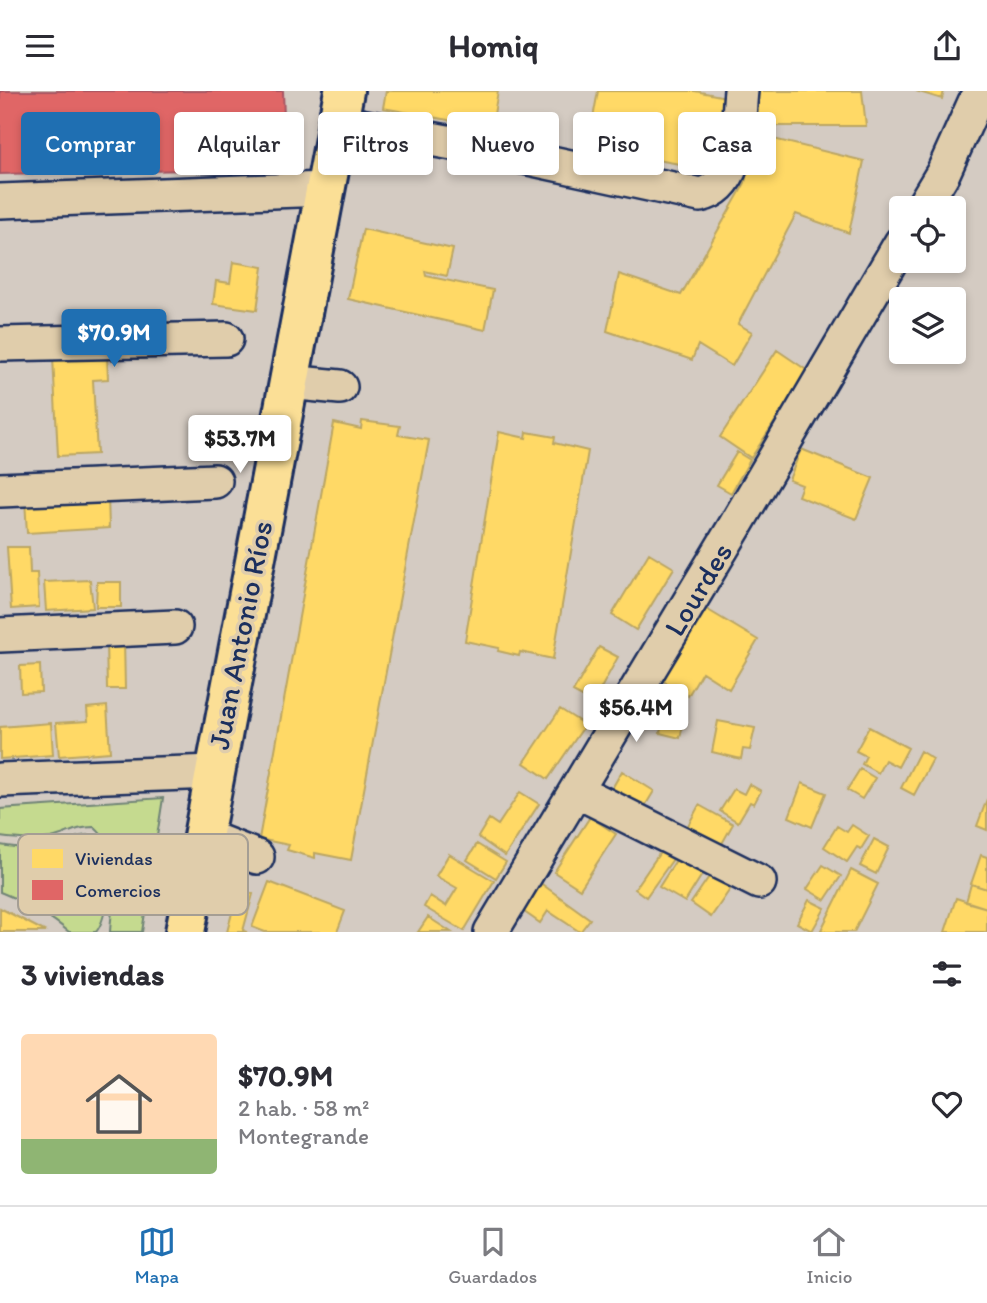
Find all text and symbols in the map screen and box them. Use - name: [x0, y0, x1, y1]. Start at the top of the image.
- icon: menu: [21, 27, 59, 65]
- text: Homiq: [449, 27, 538, 65]
- icon: share: [928, 27, 966, 65]
- chip: Comprar: [21, 112, 160, 175]
- chip: Alquilar: [174, 112, 304, 175]
- chip: Filtros: [318, 112, 433, 175]
- chip: Nuevo: [447, 112, 559, 175]
- chip: Piso: [573, 112, 664, 175]
- chip: Casa: [678, 112, 776, 175]
- map controls: [889, 196, 966, 364]
- button: locate: [889, 196, 966, 273]
- button: layers: [889, 287, 966, 364]
- pin: $70.9M: [57, 309, 171, 369]
- text: $70.9M: [77, 318, 151, 346]
- pin: $53.7M: [183, 415, 297, 475]
- text: $53.7M: [204, 424, 276, 452]
- street label: Juan Antonio Ríos: [200, 518, 280, 752]
- street label: Lourdes: [656, 535, 740, 643]
- pin: $56.4M: [579, 685, 693, 744]
- text: $56.4M: [599, 693, 673, 721]
- legend: [18, 834, 248, 915]
- text: Viviendas: [75, 847, 153, 870]
- text: Comercios: [75, 879, 161, 902]
- icon: filters: [928, 955, 966, 993]
- text: 3 viviendas: [21, 956, 164, 993]
- text: $70.9M: [238, 1057, 333, 1094]
- icon: home: [77, 1062, 161, 1146]
- icon: heart: [928, 1085, 966, 1123]
- text: 2 hab. · 58 m²: [238, 1094, 370, 1122]
- text: Montegrande: [238, 1122, 369, 1150]
- tab: Mapa: [135, 1223, 179, 1288]
- tab: Guardados: [448, 1223, 537, 1288]
- tab: Inicio: [807, 1223, 852, 1288]

